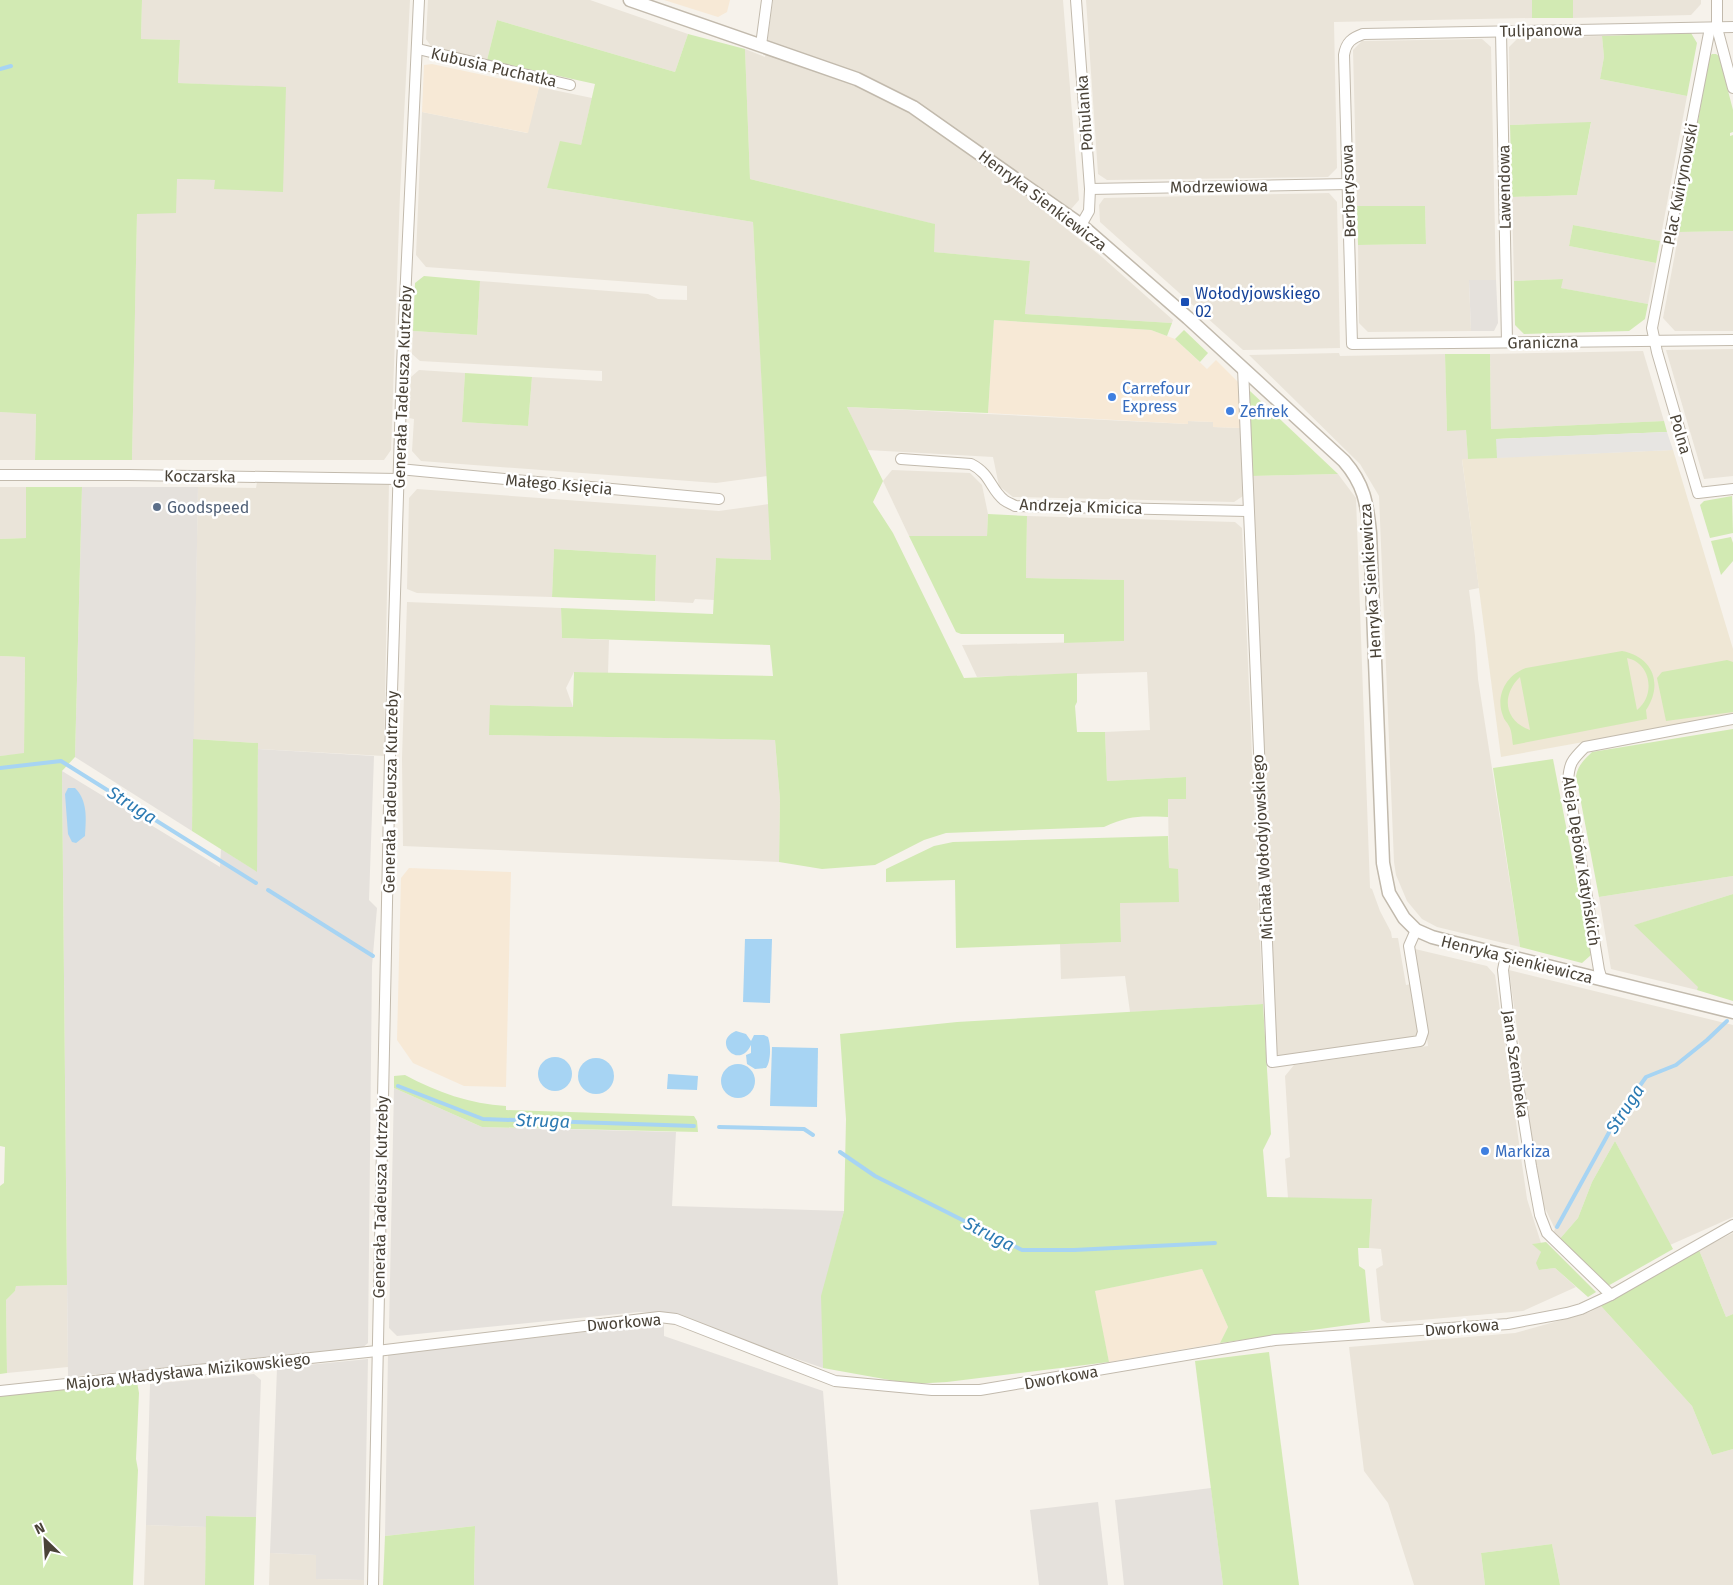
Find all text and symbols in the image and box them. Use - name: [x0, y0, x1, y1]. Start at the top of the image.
- street label: Tulipanowa: [1499, 20, 1583, 41]
- street label: Kubusia Puchatka: [429, 44, 559, 91]
- street label: Pohulanka: [1072, 74, 1097, 152]
- street label: Plac Kwirynowski: [1659, 121, 1702, 247]
- street label: Berberysowa: [1337, 144, 1360, 238]
- street label: Lawendowa: [1494, 144, 1515, 230]
- street label: Henryka Sienkiewicza: [975, 146, 1111, 255]
- street label: Modrzewiowa: [1170, 176, 1268, 197]
- place label: Wołodyjowskiego 02: [1195, 284, 1321, 321]
- street label: Generała Tadeusza Kutrzeby: [389, 285, 416, 489]
- marker: Wołodyjowskiego 02: [1179, 296, 1191, 308]
- street label: Graniczna: [1507, 332, 1579, 353]
- place label: Carrefour Express: [1122, 379, 1191, 416]
- marker: Carrefour Express: [1106, 391, 1118, 403]
- place label: Zefirek: [1240, 402, 1289, 421]
- marker: Zefirek: [1224, 405, 1236, 417]
- street label: Polna: [1666, 412, 1695, 456]
- street label: Koczarska: [164, 466, 236, 487]
- street label: Małego Księcia: [505, 470, 613, 499]
- street label: Andrzeja Kmicica: [1019, 495, 1143, 518]
- place label: Goodspeed: [167, 498, 249, 517]
- marker: Goodspeed: [151, 501, 163, 513]
- street label: Henryka Sienkiewicza: [1356, 503, 1385, 659]
- street label: Generała Tadeusza Kutrzeby: [379, 690, 402, 894]
- street label: Michała Wołodyjowskiego: [1248, 754, 1277, 940]
- street label: Aleja Dębów Katyńskich: [1559, 775, 1604, 947]
- water label: Struga: [102, 781, 161, 829]
- street label: Henryka Sienkiewicza: [1439, 931, 1595, 988]
- street label: Jana Szembeka: [1499, 1009, 1532, 1119]
- water label: Struga: [1601, 1080, 1649, 1138]
- street label: Generała Tadeusza Kutrzeby: [369, 1095, 392, 1299]
- water label: Struga: [515, 1109, 570, 1133]
- place label: Markiza: [1495, 1142, 1551, 1161]
- marker: Markiza: [1479, 1145, 1491, 1157]
- water label: Struga: [959, 1211, 1018, 1256]
- street label: Dworkowa: [586, 1310, 662, 1335]
- street label: Dworkowa: [1424, 1315, 1500, 1340]
- street label: Majora Władysława Mizikowskiego: [65, 1349, 311, 1394]
- street label: Dworkowa: [1023, 1362, 1100, 1393]
- north arrow: [20, 1515, 70, 1565]
- text: N: [32, 1519, 48, 1538]

